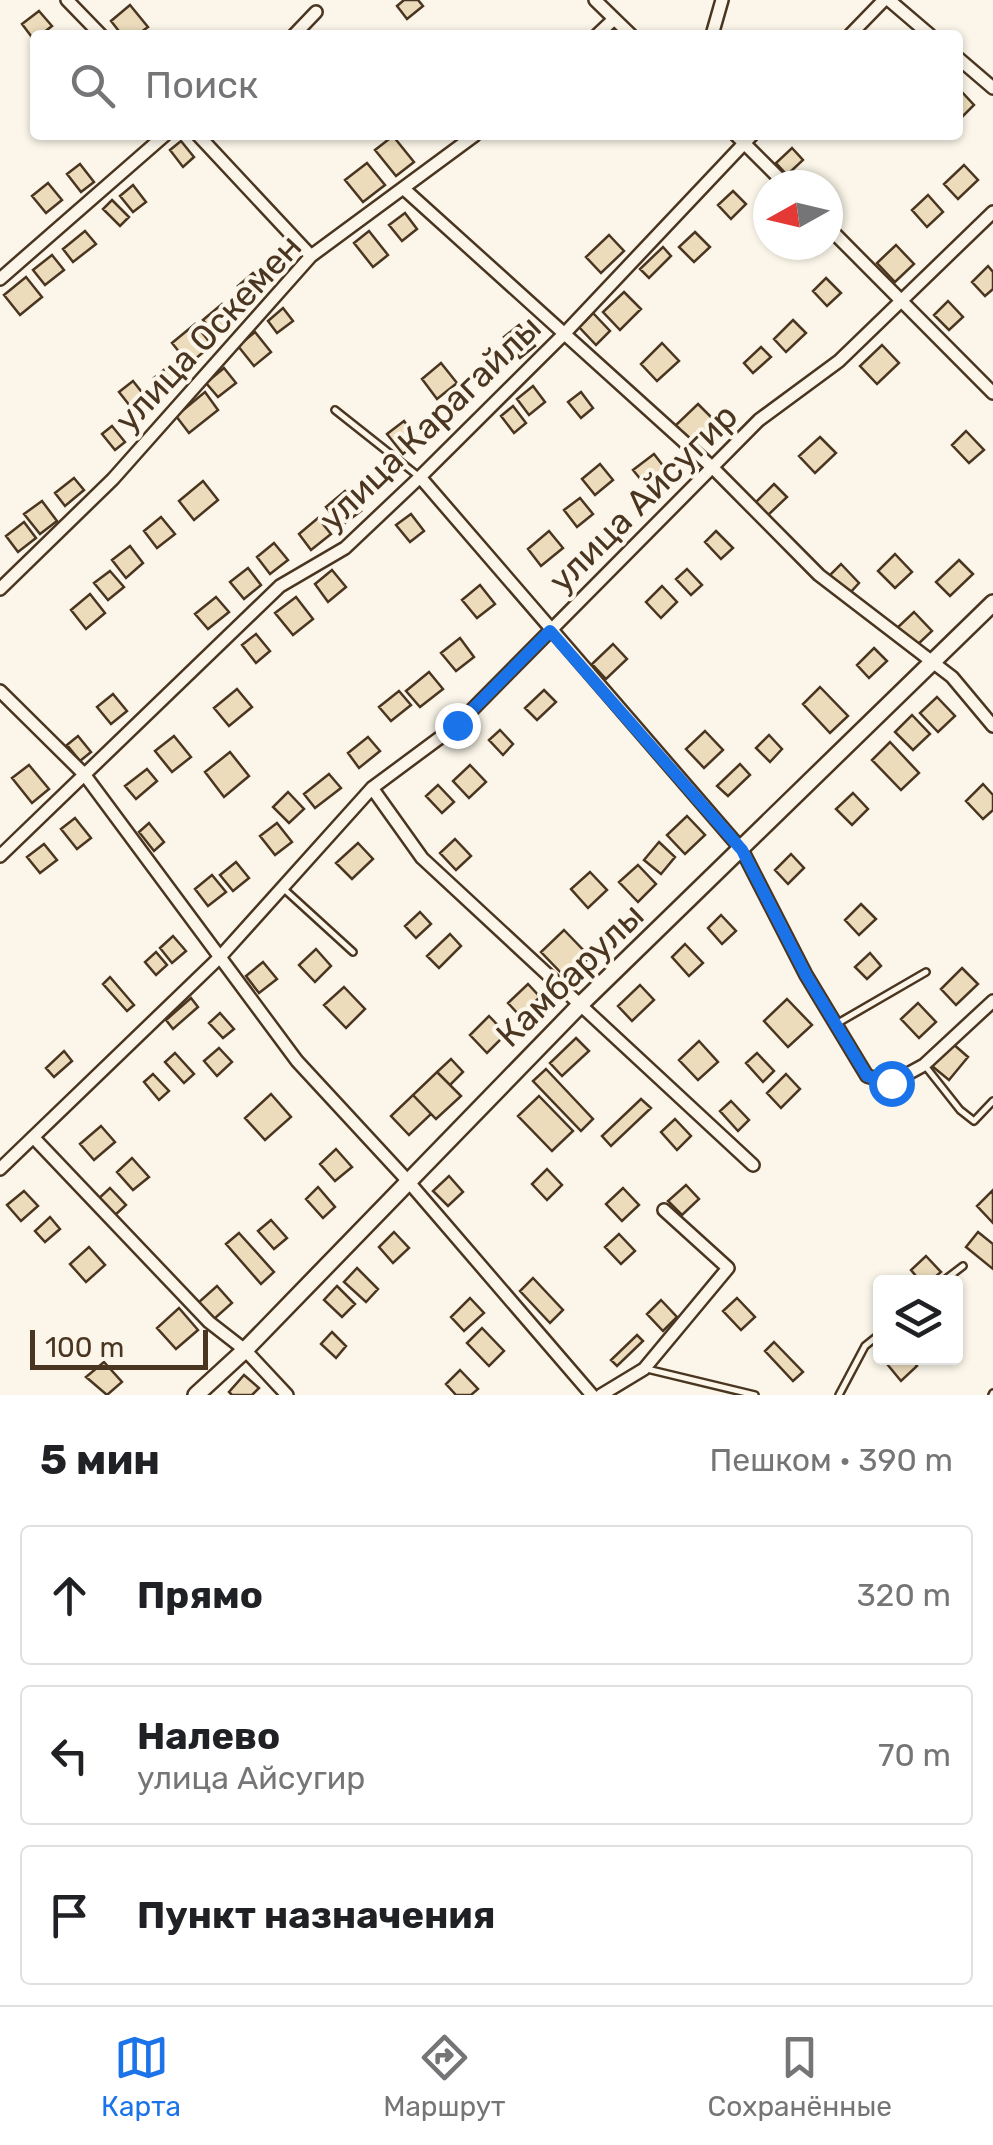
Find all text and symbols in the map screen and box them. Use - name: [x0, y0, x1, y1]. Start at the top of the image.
- search box: [30, 30, 963, 140]
- icon: search: [65, 58, 120, 113]
- text: Поиск: [145, 62, 258, 108]
- north arrow: [753, 170, 843, 260]
- street label: улица Оскемен: [106, 226, 310, 440]
- street label: улица Карагайлы: [310, 307, 550, 539]
- street label: улица Айсугир: [540, 395, 746, 601]
- route end: [435, 703, 481, 749]
- street label: Камбарулы: [488, 894, 652, 1056]
- route start: [869, 1061, 915, 1107]
- map controls: [873, 1275, 963, 1365]
- button: layers: [873, 1275, 963, 1365]
- scale bar: [30, 1325, 208, 1370]
- text: 100 m: [45, 1331, 124, 1364]
- text: 5 мин: [40, 1435, 160, 1485]
- text: Пешком · 390 m: [709, 1441, 953, 1479]
- icon: ahead: [42, 1568, 97, 1623]
- text: Прямо: [137, 1572, 263, 1618]
- text: 320 m: [856, 1576, 951, 1614]
- text: Налево: [137, 1713, 280, 1759]
- icon: left: [42, 1728, 97, 1783]
- text: 70 m: [878, 1736, 951, 1774]
- text: улица Айсугир: [137, 1759, 365, 1797]
- icon: arrive: [42, 1888, 97, 1943]
- text: Пункт назначения: [137, 1892, 496, 1938]
- tab: Карта: [101, 2030, 181, 2123]
- tab: Маршрут: [383, 2030, 505, 2123]
- tab: Сохранённые: [708, 2030, 892, 2123]

